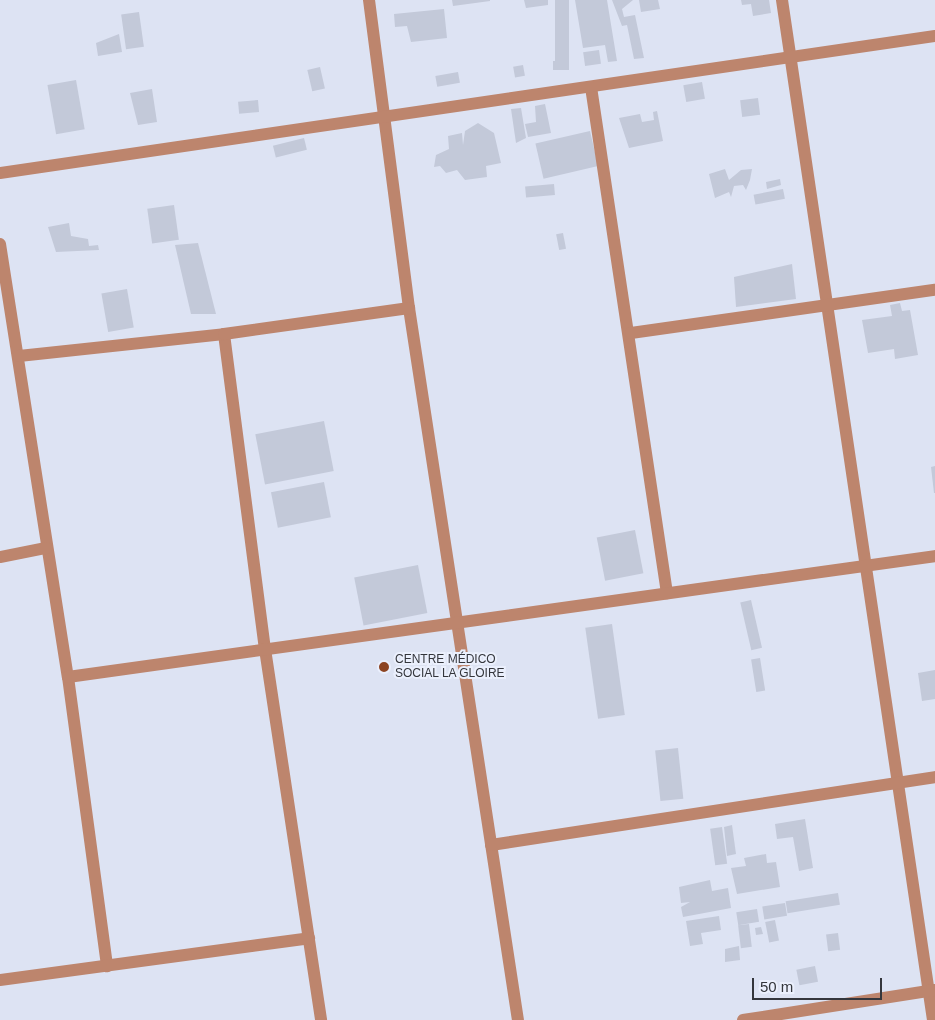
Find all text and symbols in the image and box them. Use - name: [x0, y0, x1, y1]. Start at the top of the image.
- place label: CENTRE MÉDICO SOCIAL LA GLOIRE: [395, 653, 506, 681]
- marker: CENTRE MÉDICO SOCIAL LA GLOIRE: [377, 660, 391, 674]
- scale bar: [755, 968, 885, 1000]
- text: 50 m: [760, 978, 793, 995]

